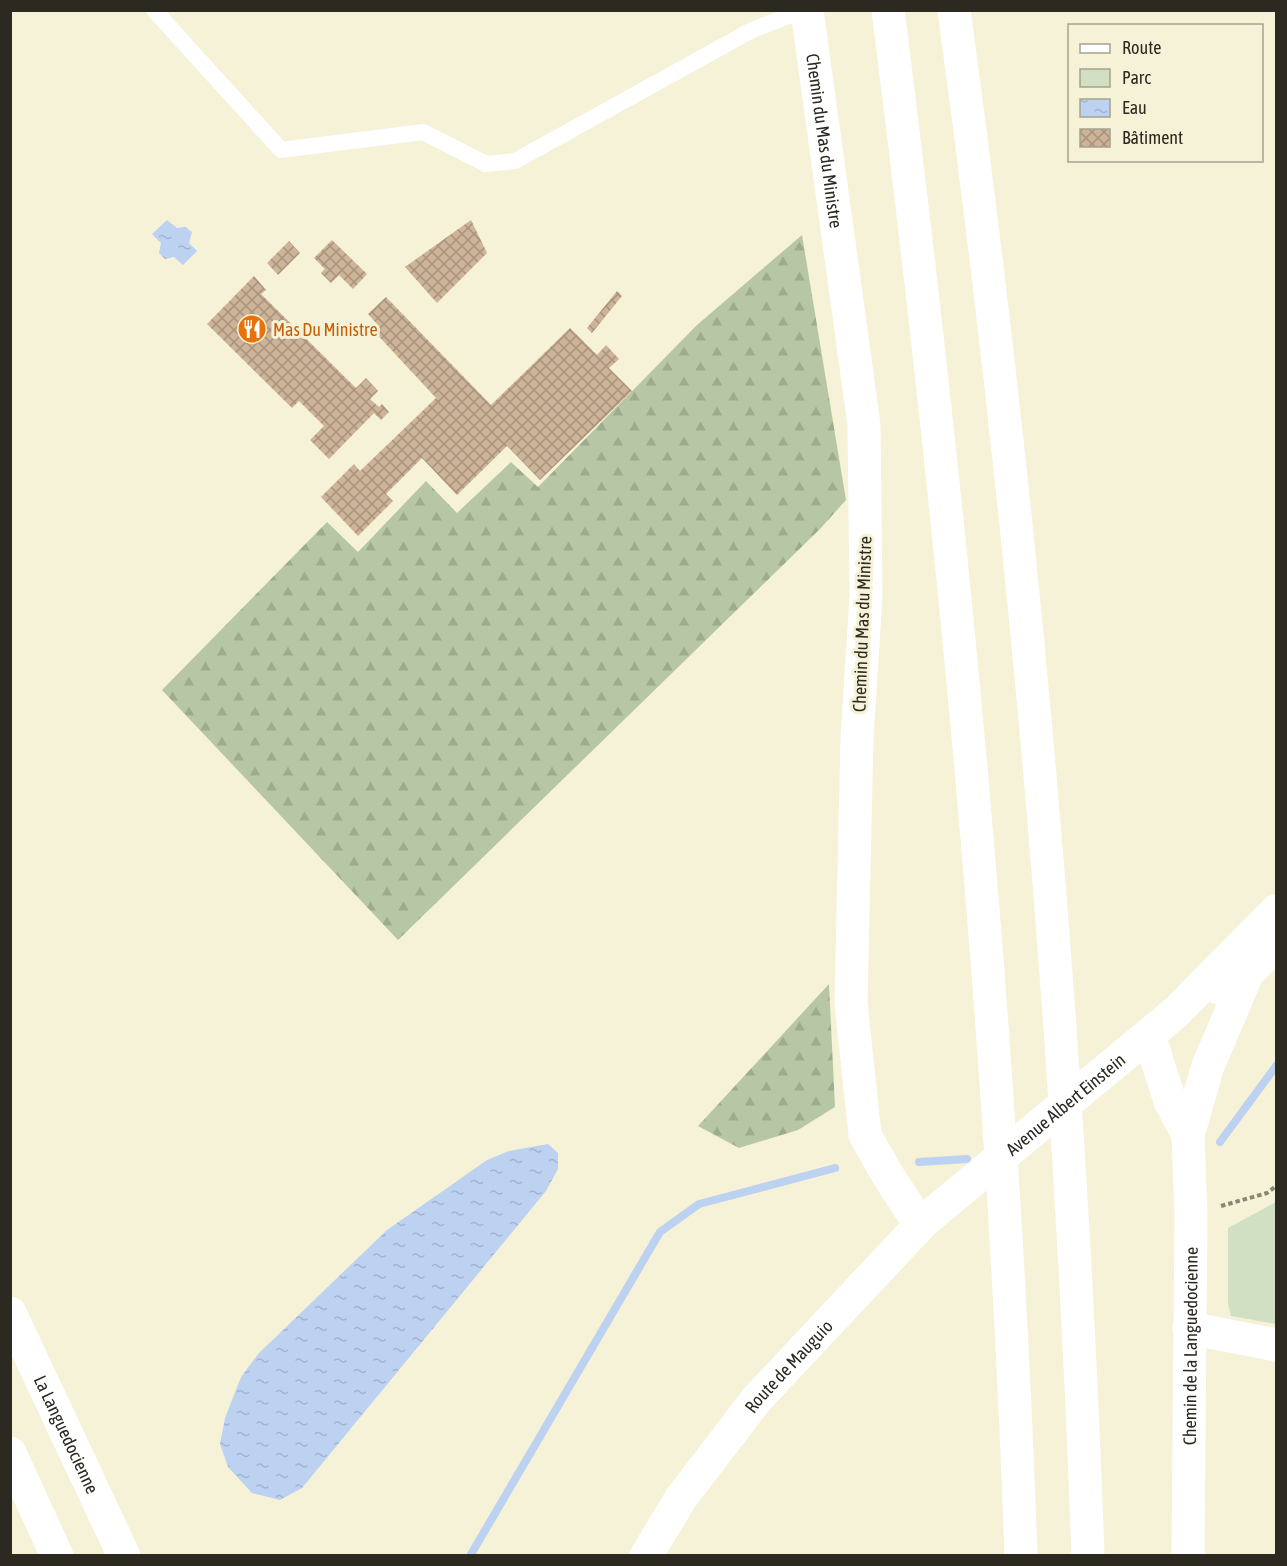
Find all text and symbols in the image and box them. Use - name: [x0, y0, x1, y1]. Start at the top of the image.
- legend: [1068, 24, 1263, 162]
- text: Route: [1122, 37, 1161, 58]
- street label: Chemin du Mas du Ministre: [803, 52, 847, 229]
- text: Parc: [1122, 67, 1151, 88]
- text: Eau: [1122, 97, 1147, 118]
- text: Bâtiment: [1122, 127, 1183, 148]
- restaurant icon: Mas Du Ministre: [236, 313, 268, 345]
- place label: Mas Du Ministre: [273, 319, 378, 340]
- street label: Chemin du Mas du Ministre: [848, 536, 876, 712]
- street label: Avenue Albert Einstein: [1001, 1049, 1129, 1159]
- street label: Chemin de la Languedocienne: [1178, 1247, 1201, 1445]
- street label: Route de Mauguio: [740, 1315, 837, 1417]
- street label: La Languedocienne: [30, 1372, 104, 1497]

